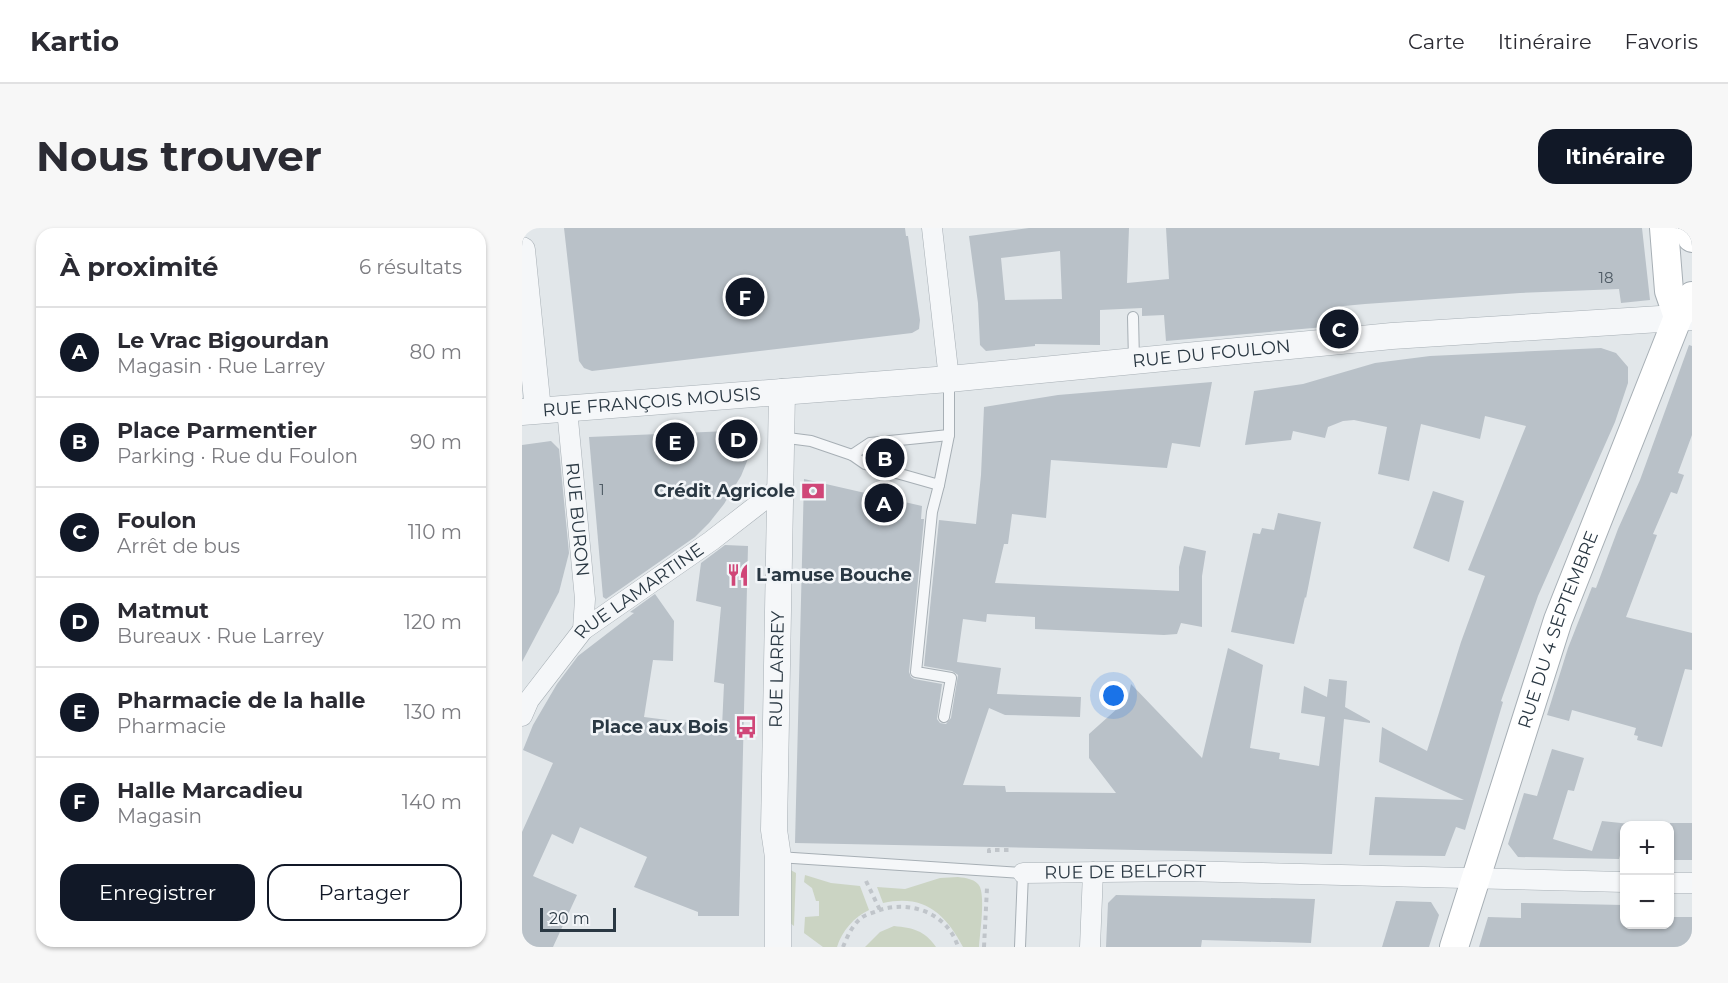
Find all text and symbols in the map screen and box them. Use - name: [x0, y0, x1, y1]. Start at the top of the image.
- text: Kartio: [30, 24, 119, 58]
- text: Carte: [1408, 29, 1465, 54]
- text: Itinéraire: [1498, 29, 1592, 54]
- text: Favoris: [1625, 29, 1698, 54]
- button: Itinéraire: [1538, 129, 1692, 184]
- text: Nous trouver: [36, 130, 322, 182]
- text: À proximité: [60, 251, 219, 283]
- text: 6 résultats: [359, 255, 462, 279]
- house number: 18: [1599, 268, 1614, 287]
- pin: F: [726, 274, 764, 320]
- pin: C: [1320, 306, 1358, 352]
- text: Le Vrac Bigourdan: [117, 327, 329, 354]
- street label: RUE DU FOULON: [1131, 335, 1291, 372]
- text: A: [72, 340, 87, 364]
- text: 80 m: [410, 340, 462, 364]
- text: Magasin · Rue Larrey: [117, 354, 325, 378]
- street label: RUE FRANÇOIS MOUSIS: [542, 383, 761, 421]
- pin: D: [718, 416, 758, 462]
- text: Place Parmentier: [117, 417, 317, 444]
- pin: E: [656, 420, 694, 464]
- text: B: [72, 430, 87, 454]
- text: 90 m: [410, 430, 462, 454]
- pin: B: [866, 436, 904, 480]
- text: Parking · Rue du Foulon: [117, 444, 358, 468]
- street label: RUE BURON: [561, 461, 594, 578]
- bank icon: Crédit Agricole: [800, 478, 826, 504]
- house number: 1: [599, 480, 605, 499]
- place label: Crédit Agricole: [654, 480, 795, 502]
- pin: A: [864, 480, 904, 526]
- text: Foulon: [117, 507, 197, 534]
- text: C: [72, 520, 87, 544]
- text: 110 m: [408, 520, 462, 544]
- street label: RUE DU 4 SEPTEMBRE: [1513, 528, 1603, 731]
- text: Arrêt de bus: [117, 534, 240, 558]
- street label: RUE LAMARTINE: [569, 538, 708, 643]
- restaurant icon: L'amuse Bouche: [725, 562, 751, 588]
- place label: L'amuse Bouche: [756, 564, 912, 586]
- text: Matmut: [117, 597, 209, 624]
- text: D: [71, 610, 88, 634]
- text: 120 m: [404, 610, 462, 634]
- street label: RUE LARREY: [765, 610, 789, 728]
- text: Bureaux · Rue Larrey: [117, 624, 324, 648]
- your location: [1099, 681, 1128, 710]
- text: Pharmacie de la halle: [117, 687, 365, 714]
- text: E: [73, 700, 86, 724]
- text: 130 m: [404, 700, 462, 724]
- text: Pharmacie: [117, 714, 226, 738]
- bus stop icon: Place aux Bois: [733, 714, 759, 740]
- place label: Place aux Bois: [591, 716, 728, 738]
- text: Halle Marcadieu: [117, 777, 303, 804]
- text: F: [73, 790, 86, 814]
- text: 140 m: [402, 790, 462, 814]
- text: Magasin: [117, 804, 202, 828]
- map controls: [1620, 821, 1674, 929]
- button: +: [1620, 821, 1674, 875]
- street label: RUE DE BELFORT: [1044, 860, 1207, 884]
- button: Enregistrer: [60, 864, 255, 921]
- button: Partager: [267, 864, 462, 921]
- button: −: [1620, 875, 1674, 929]
- scale bar: [540, 905, 616, 932]
- text: 20 m: [549, 909, 590, 928]

